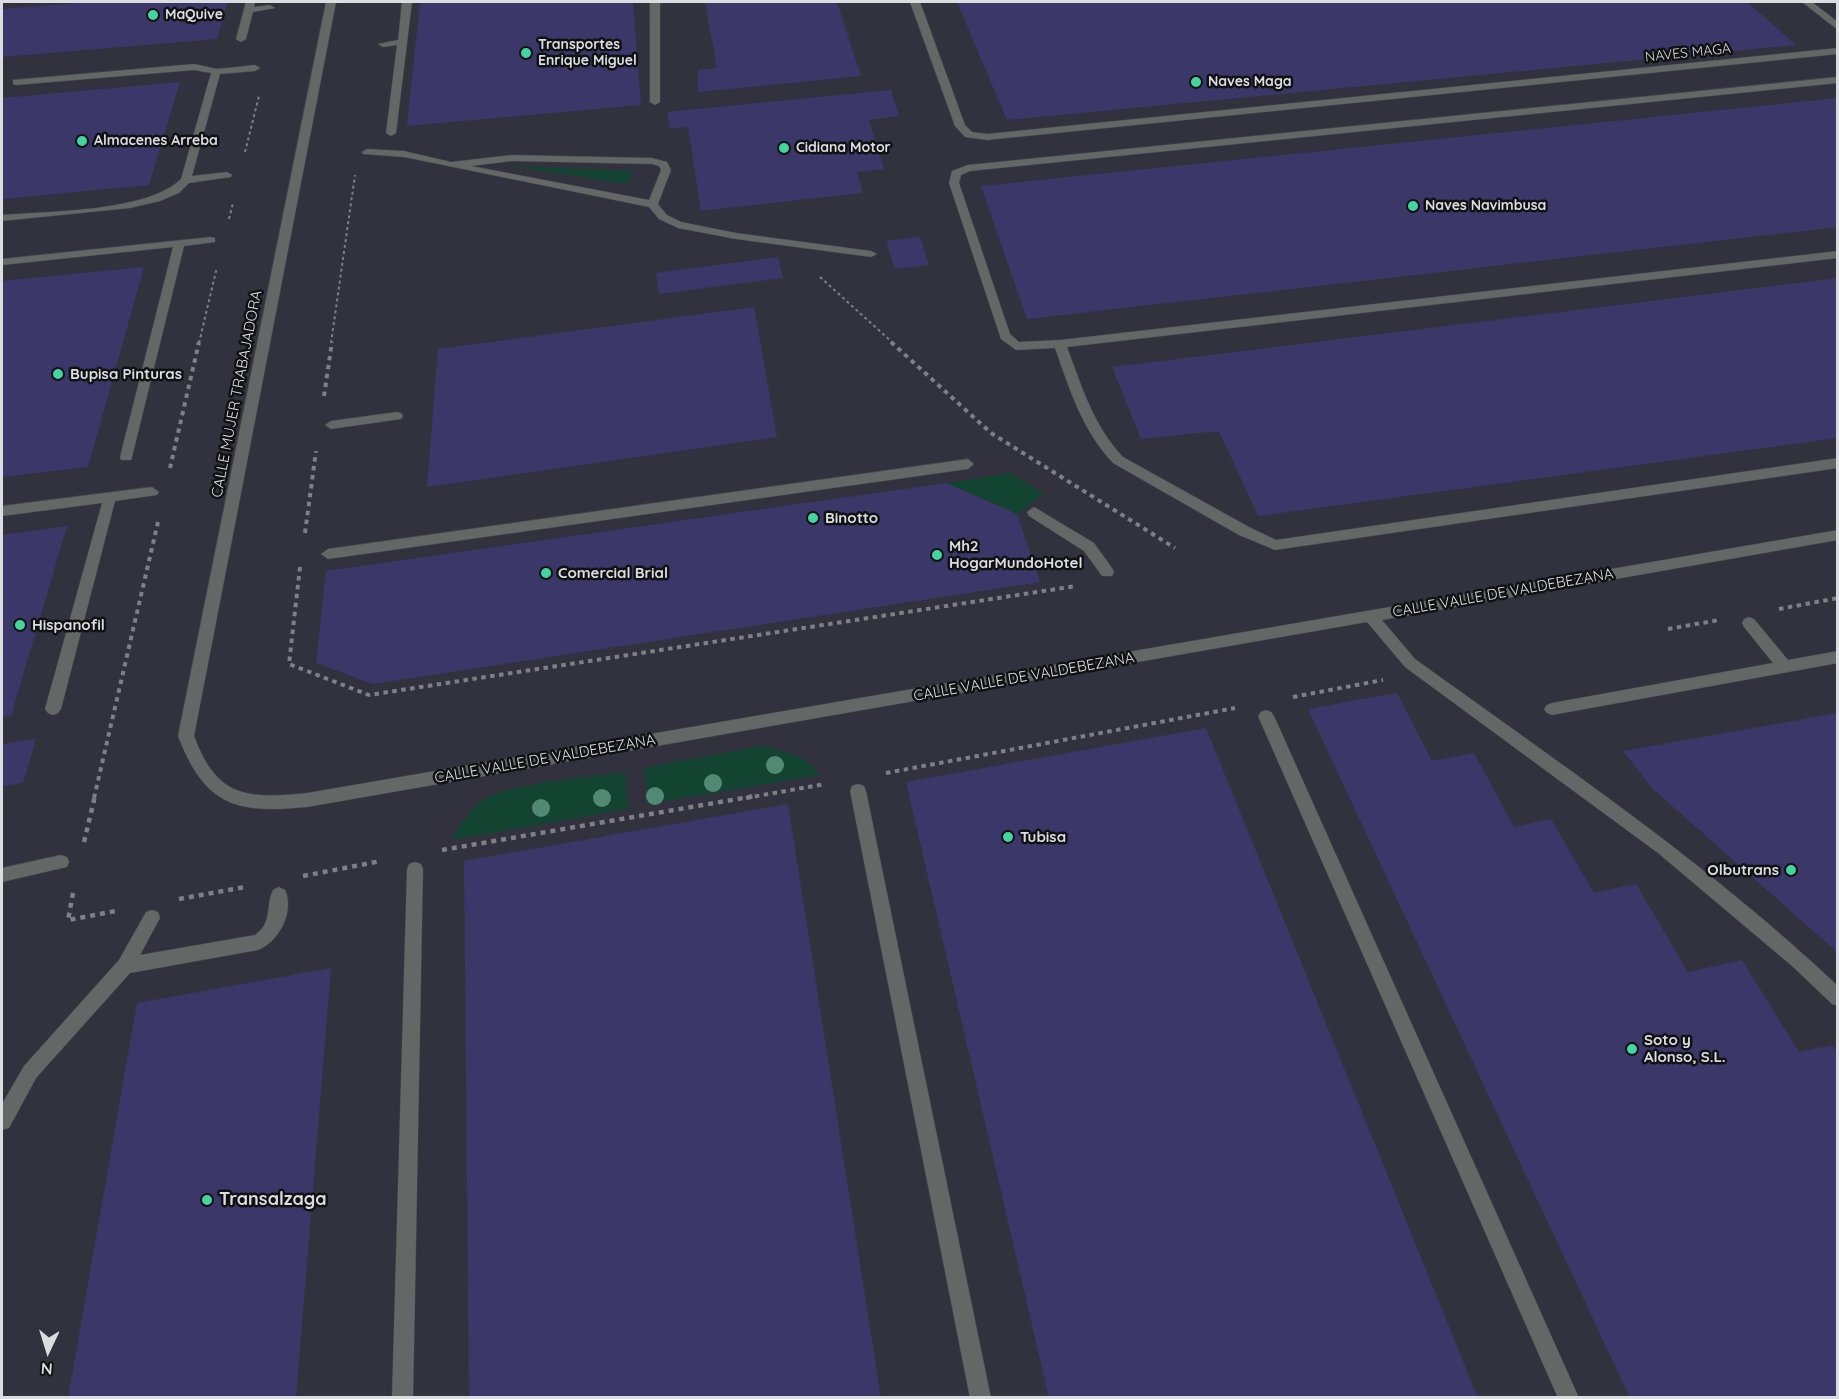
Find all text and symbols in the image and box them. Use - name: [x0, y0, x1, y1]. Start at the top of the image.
- place label: MaQuive: [165, 7, 223, 23]
- marker: MaQuive: [146, 8, 160, 22]
- place label: Transportes Enrique Miguel: [538, 37, 637, 70]
- street label: NAVES MAGA: [1644, 40, 1732, 66]
- marker: Transportes Enrique Miguel: [519, 46, 533, 60]
- place label: Naves Maga: [1208, 74, 1292, 90]
- marker: Naves Maga: [1189, 75, 1203, 89]
- place label: Almacenes Arreba: [94, 133, 218, 149]
- marker: Almacenes Arreba: [75, 134, 89, 148]
- place label: Cidiana Motor: [796, 140, 891, 156]
- marker: Cidiana Motor: [777, 141, 791, 155]
- place label: Naves Navimbusa: [1425, 198, 1546, 214]
- marker: Naves Navimbusa: [1406, 199, 1420, 213]
- street label: CALLE MUJER TRABAJADORA: [208, 289, 266, 499]
- place label: Bupisa Pinturas: [70, 365, 182, 383]
- marker: Bupisa Pinturas: [51, 367, 65, 381]
- place label: Binotto: [825, 509, 878, 527]
- marker: Binotto: [806, 511, 820, 525]
- place label: Mh2 HogarMundoHotel: [949, 537, 1082, 572]
- marker: Mh2 HogarMundoHotel: [930, 548, 944, 562]
- place label: Comercial Brial: [558, 564, 668, 582]
- street label: CALLE VALLE DE VALDEBEZANA: [1391, 565, 1615, 621]
- marker: Comercial Brial: [539, 566, 553, 580]
- place label: Hispanofil: [32, 616, 105, 634]
- marker: Hispanofil: [13, 618, 27, 632]
- street label: CALLE VALLE DE VALDEBEZANA: [912, 649, 1136, 705]
- street label: CALLE VALLE DE VALDEBEZANA: [433, 731, 657, 787]
- place label: Tubisa: [1020, 828, 1066, 846]
- marker: Tubisa: [1001, 830, 1015, 844]
- place label: Olbutrans: [1707, 861, 1779, 879]
- marker: Olbutrans: [1784, 863, 1798, 877]
- place label: Soto y Alonso, S.L.: [1644, 1031, 1726, 1066]
- marker: Soto y Alonso, S.L.: [1625, 1042, 1639, 1056]
- place label: Transalzaga: [219, 1189, 327, 1211]
- marker: Transalzaga: [200, 1193, 214, 1207]
- north arrow: [18, 1321, 78, 1381]
- text: N: [40, 1359, 53, 1379]

